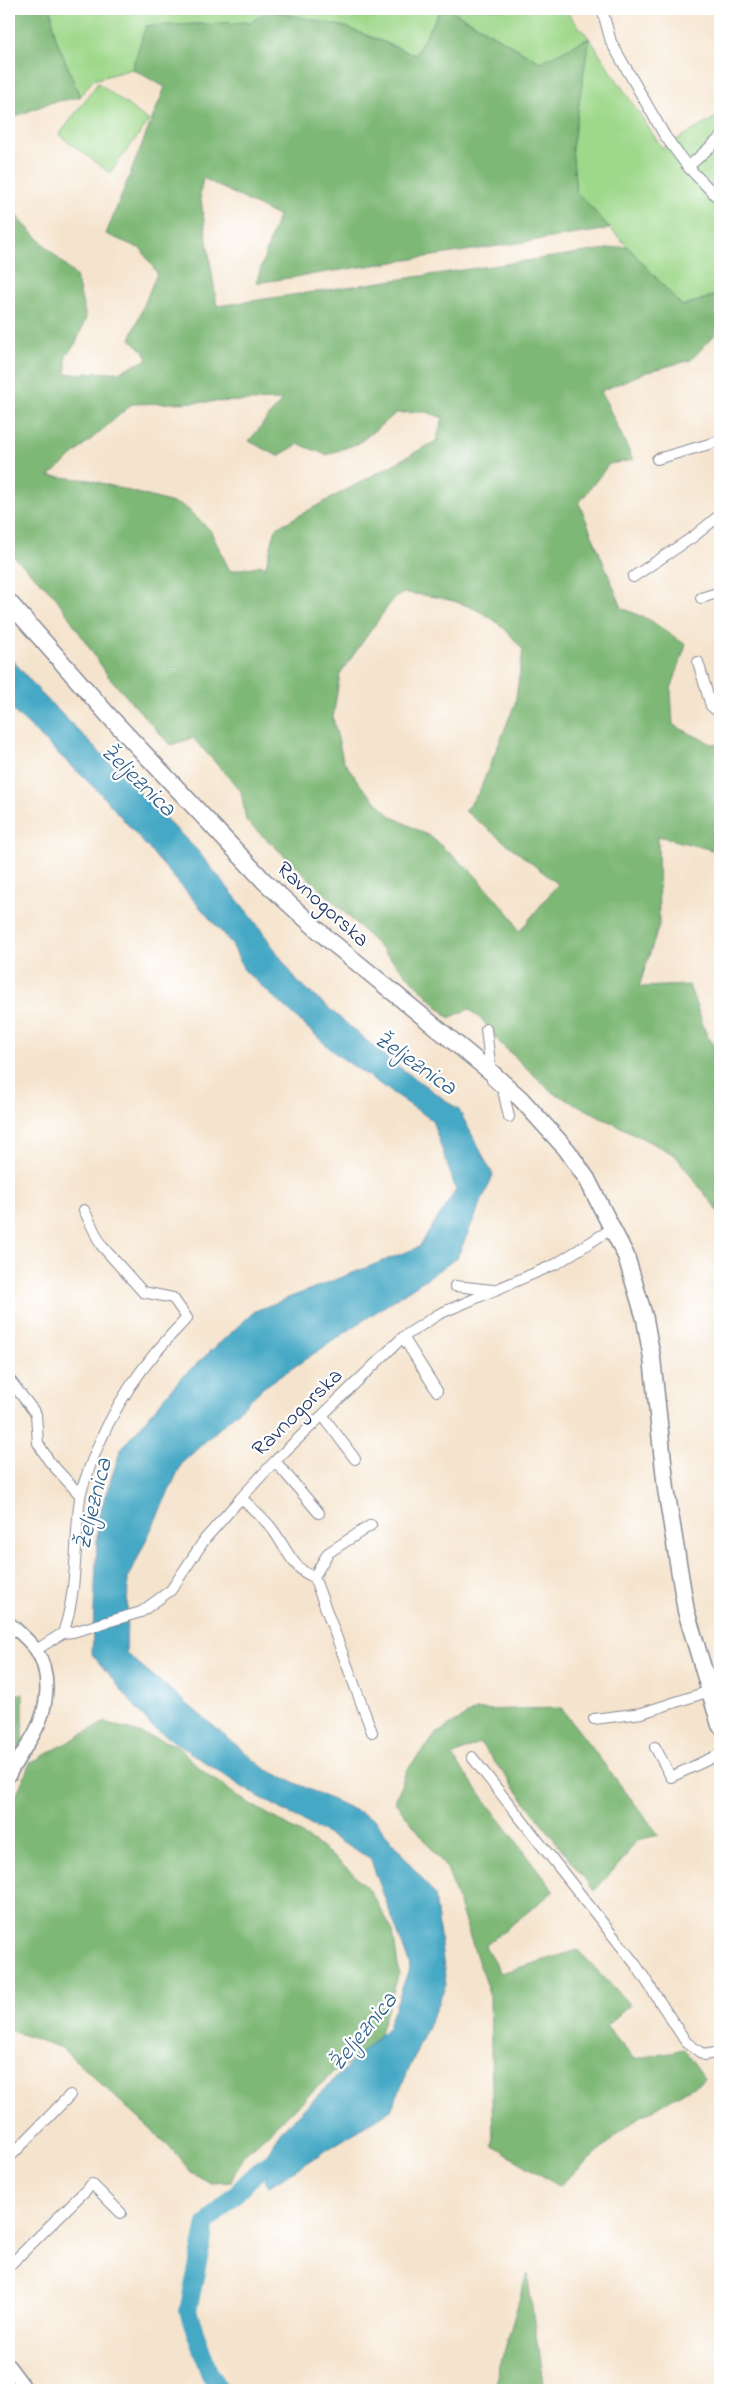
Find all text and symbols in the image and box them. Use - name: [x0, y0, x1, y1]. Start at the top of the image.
- water label: Željeznica: [91, 736, 184, 827]
- street label: Ravnogorska: [268, 855, 376, 957]
- water label: Željeznica: [366, 1023, 464, 1106]
- street label: Ravnogorska: [245, 1361, 352, 1466]
- water label: Željeznica: [66, 1454, 123, 1554]
- water label: Željeznica: [321, 1984, 408, 2080]

